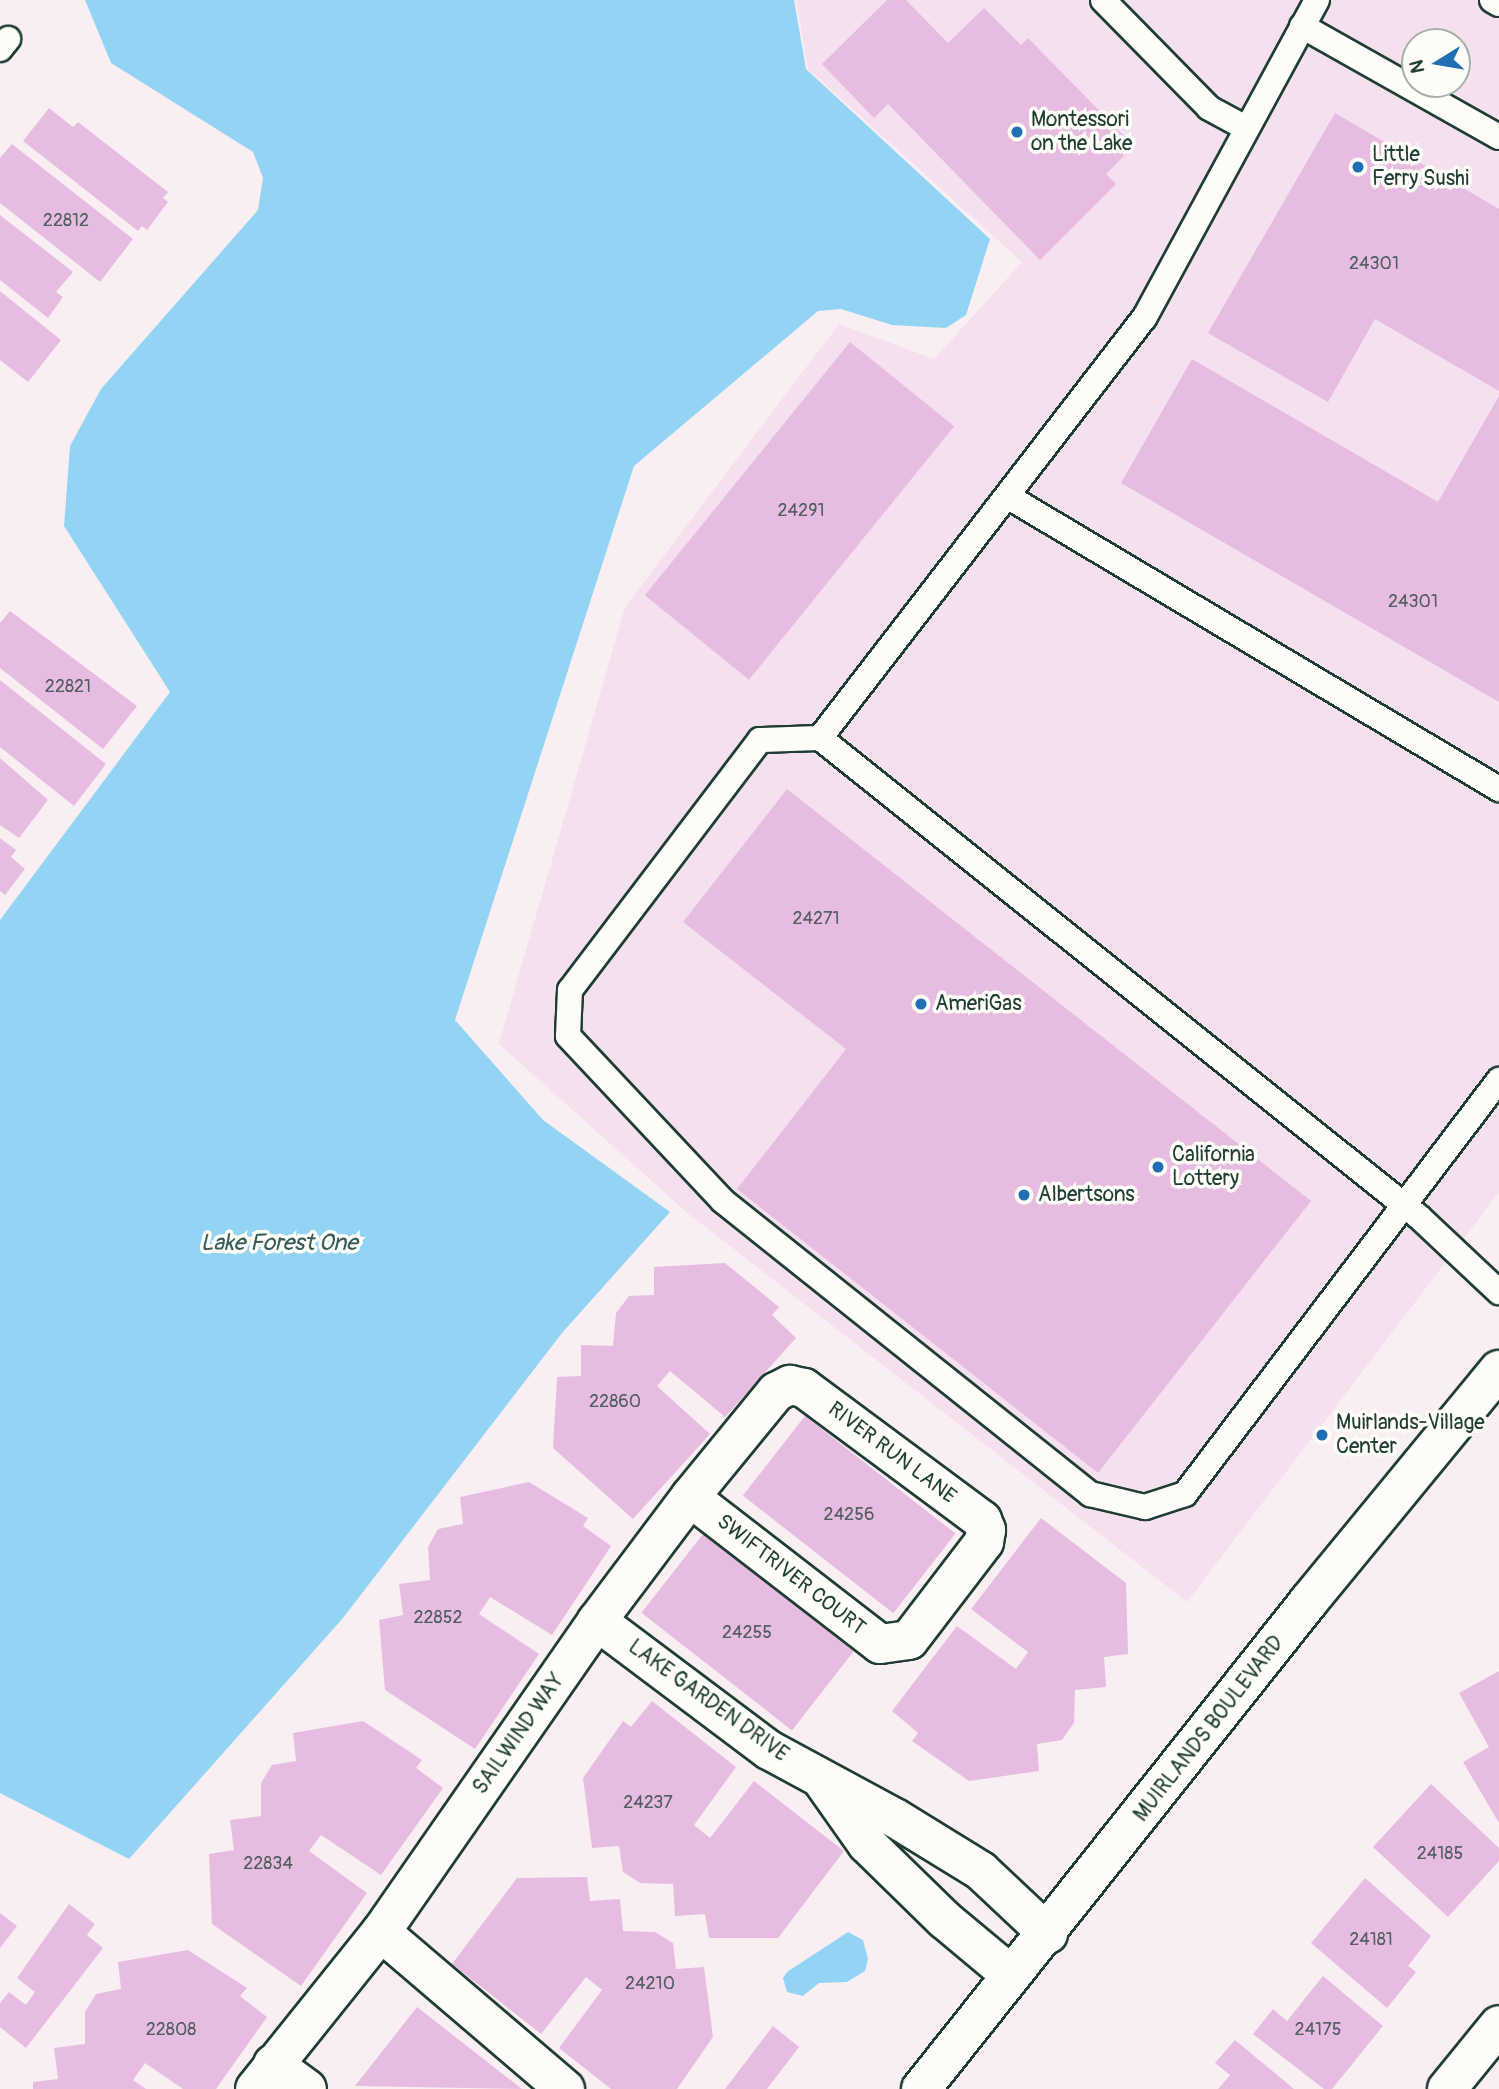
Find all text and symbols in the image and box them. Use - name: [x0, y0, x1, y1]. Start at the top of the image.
- north arrow: [1401, 28, 1471, 98]
- text: N: [1404, 58, 1430, 75]
- place label: Montessori on the Lake: [1031, 107, 1132, 157]
- marker: Montessori on the Lake: [1009, 124, 1025, 140]
- place label: Little Ferry Sushi: [1372, 142, 1469, 192]
- marker: Little Ferry Sushi: [1350, 159, 1366, 175]
- house number: 22812: [43, 210, 89, 232]
- house number: 24301: [1349, 253, 1399, 275]
- house number: 24291: [778, 500, 824, 522]
- house number: 24301: [1388, 591, 1438, 613]
- house number: 22821: [45, 676, 91, 698]
- house number: 24271: [792, 908, 840, 930]
- place label: AmeriGas: [935, 991, 1022, 1017]
- marker: AmeriGas: [913, 996, 929, 1012]
- place label: California Lottery: [1172, 1142, 1255, 1192]
- marker: California Lottery: [1150, 1159, 1166, 1175]
- place label: Albertsons: [1038, 1182, 1135, 1208]
- marker: Albertsons: [1016, 1187, 1032, 1203]
- water label: Lake Forest One: [200, 1229, 358, 1257]
- house number: 22860: [589, 1391, 641, 1413]
- street label: RIVER RUN LANE: [823, 1397, 961, 1509]
- place label: Muirlands-Village Center: [1336, 1410, 1485, 1460]
- marker: Muirlands-Village Center: [1314, 1427, 1330, 1443]
- house number: 24256: [824, 1504, 874, 1526]
- street label: SWIFTRIVER COURT: [712, 1509, 870, 1641]
- house number: 22852: [413, 1607, 463, 1629]
- house number: 24255: [722, 1622, 772, 1644]
- street label: MUIRLANDS BOULEVARD: [1129, 1631, 1289, 1827]
- street label: LAKE GARDEN DRIVE: [623, 1635, 793, 1767]
- street label: SAILWIND WAY: [468, 1669, 570, 1799]
- house number: 24237: [623, 1792, 673, 1814]
- house number: 24185: [1417, 1843, 1463, 1865]
- house number: 22834: [243, 1853, 293, 1875]
- house number: 24181: [1349, 1929, 1393, 1951]
- house number: 24210: [625, 1973, 675, 1995]
- house number: 22808: [146, 2019, 196, 2041]
- house number: 24175: [1295, 2019, 1341, 2041]

